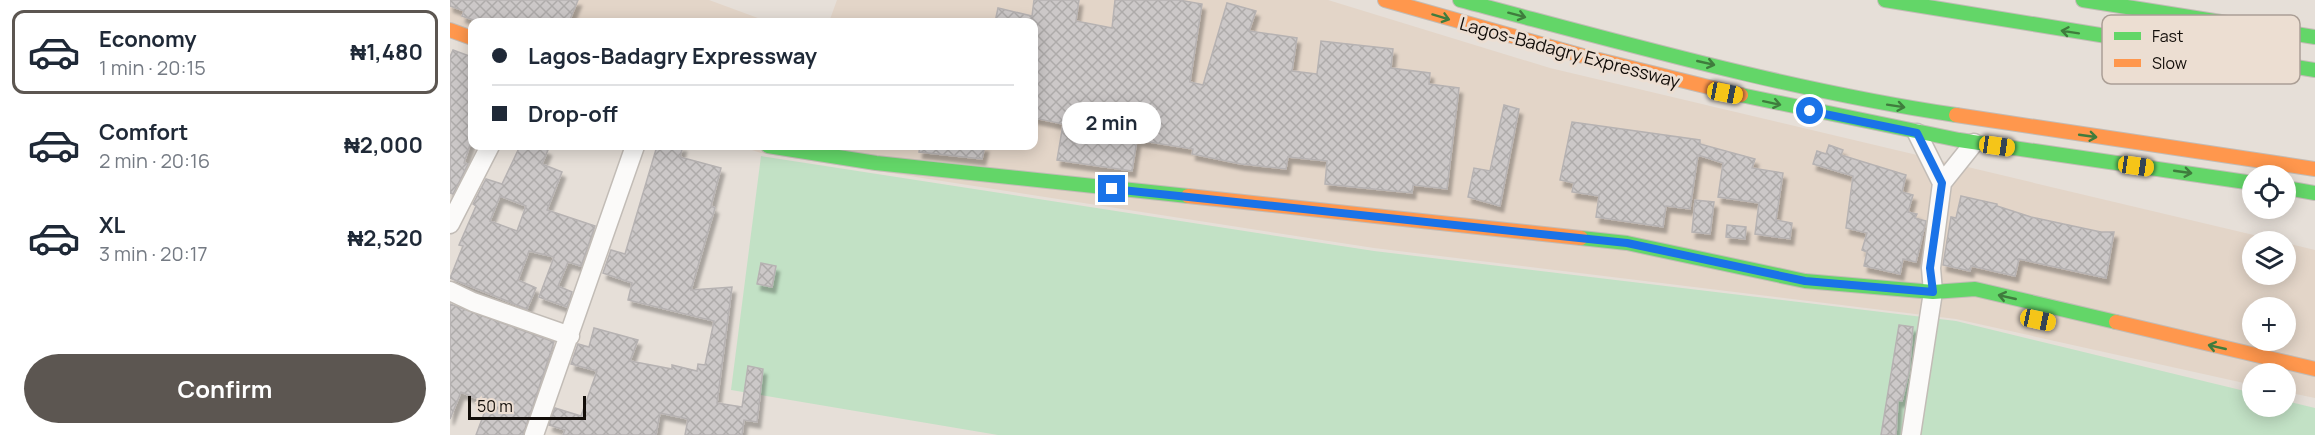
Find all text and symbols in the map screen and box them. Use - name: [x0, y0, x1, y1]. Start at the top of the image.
- one-way arrow: [1507, 10, 1526, 21]
- street label: Lagos-Badagry Expressway: [1457, 11, 1683, 93]
- one-way arrow: [1431, 12, 1450, 23]
- legend: [2102, 15, 2300, 84]
- text: Economy: [99, 24, 197, 54]
- icon: car: [27, 25, 81, 79]
- text: Fast: [2152, 25, 2183, 47]
- one-way arrow: [2061, 26, 2081, 37]
- text: ₦1,480: [350, 37, 423, 67]
- text: Lagos-Badagry Expressway: [528, 41, 817, 71]
- text: Slow: [2152, 52, 2187, 74]
- text: 1 min · 20:15: [99, 54, 206, 81]
- one-way arrow: [1696, 58, 1715, 70]
- car: [1706, 81, 1744, 105]
- route start: [1796, 97, 1823, 124]
- one-way arrow: [1762, 98, 1781, 109]
- text: Drop-off: [528, 99, 618, 129]
- one-way arrow: [1885, 101, 1905, 112]
- callout: 2 min: [1062, 102, 1162, 144]
- text: 2 min: [1085, 109, 1138, 136]
- text: Comfort: [99, 117, 188, 147]
- icon: car: [27, 118, 81, 172]
- text: ₦2,000: [344, 130, 423, 160]
- one-way arrow: [2078, 130, 2098, 141]
- car: [1978, 135, 2016, 157]
- text: 2 min · 20:16: [99, 147, 210, 174]
- car: [2117, 155, 2155, 177]
- map controls: [2242, 165, 2296, 417]
- button: locate: [2242, 165, 2296, 219]
- one-way arrow: [2173, 167, 2192, 178]
- route end: [1098, 175, 1125, 202]
- text: XL: [99, 210, 125, 240]
- icon: car: [27, 211, 81, 265]
- text: ₦2,520: [347, 223, 423, 253]
- button: layers: [2242, 231, 2296, 285]
- text: 3 min · 20:17: [99, 240, 208, 267]
- one-way arrow: [1998, 290, 2017, 302]
- button: +: [2242, 297, 2296, 351]
- car: [2019, 307, 2057, 333]
- one-way arrow: [2208, 341, 2227, 352]
- button: Confirm: [24, 354, 426, 423]
- button: −: [2242, 363, 2296, 417]
- scale bar: [468, 393, 586, 420]
- text: 50 m: [477, 395, 513, 417]

